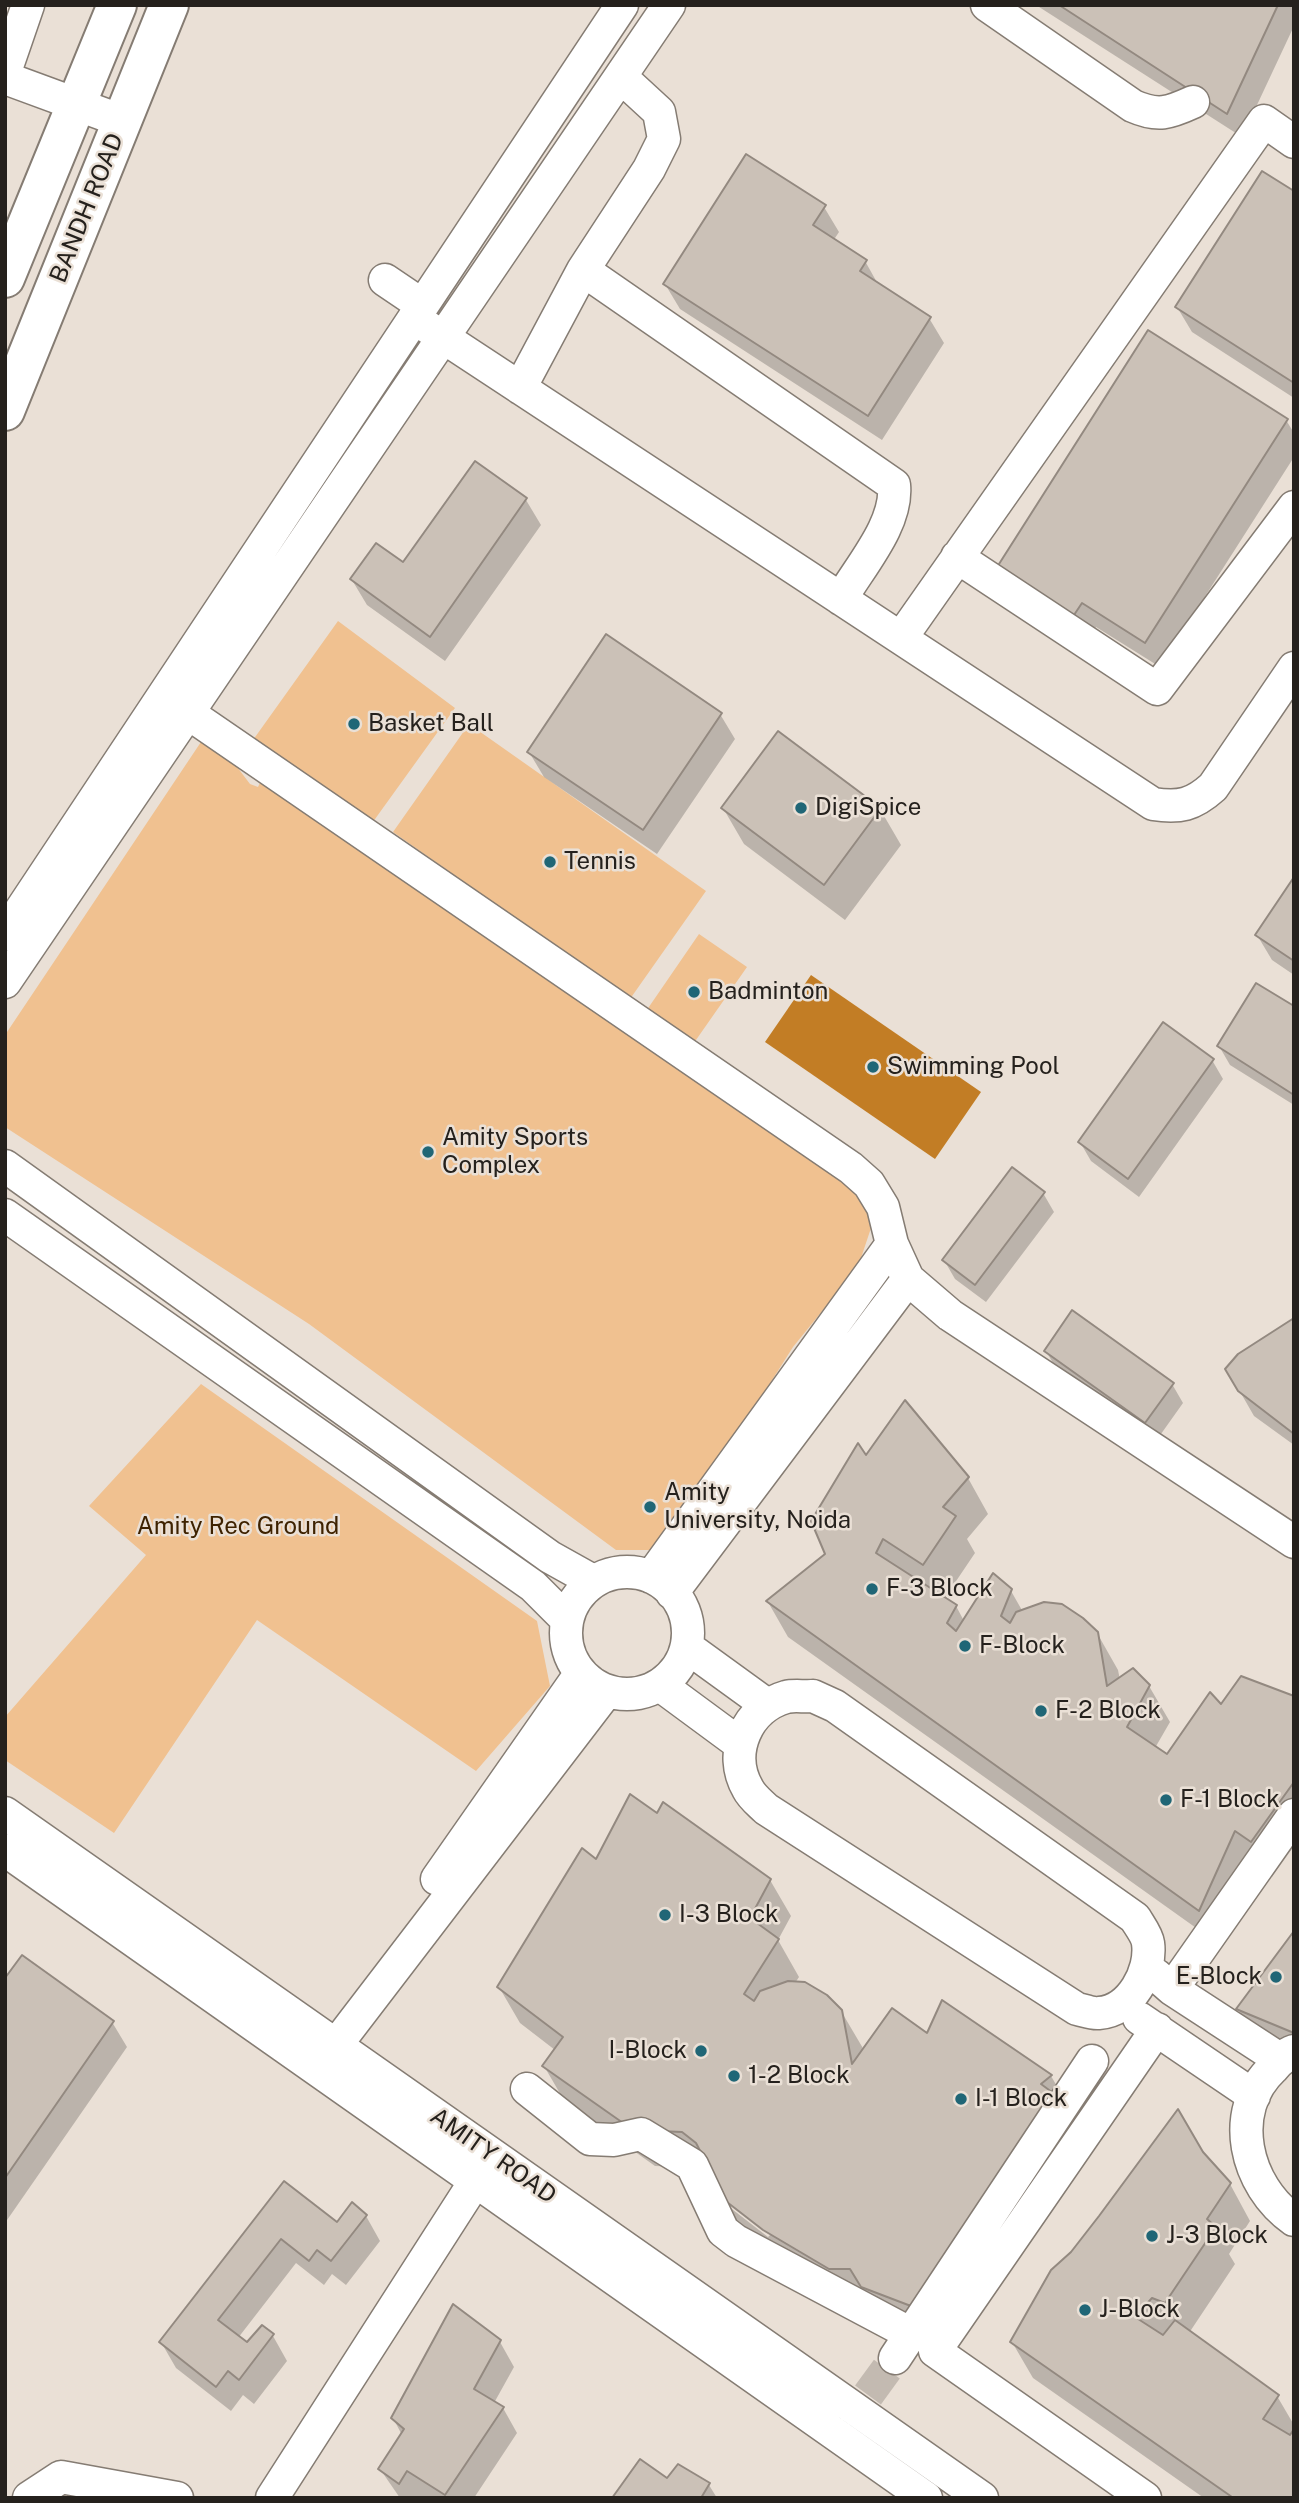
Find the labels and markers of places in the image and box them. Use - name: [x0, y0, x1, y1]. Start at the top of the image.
- place label: Basket Ball: [368, 710, 494, 738]
- marker: Basket Ball: [346, 716, 362, 732]
- place label: DigiSpice: [815, 794, 921, 822]
- marker: DigiSpice: [793, 800, 809, 816]
- place label: Tennis: [564, 848, 636, 876]
- marker: Tennis: [542, 854, 558, 870]
- place label: Badminton: [708, 978, 828, 1006]
- marker: Badminton: [686, 984, 702, 1000]
- place label: Swimming Pool: [887, 1053, 1060, 1081]
- marker: Swimming Pool: [865, 1059, 881, 1075]
- place label: Amity Sports Complex: [442, 1124, 588, 1180]
- marker: Amity Sports Complex: [420, 1144, 436, 1160]
- place label: Amity University, Noida: [664, 1479, 851, 1535]
- marker: Amity University, Noida: [642, 1499, 658, 1515]
- place label: F-3 Block: [886, 1575, 993, 1603]
- marker: F-3 Block: [864, 1581, 880, 1597]
- place label: F-Block: [979, 1632, 1065, 1660]
- marker: F-Block: [957, 1638, 973, 1654]
- place label: F-2 Block: [1055, 1697, 1161, 1725]
- marker: F-2 Block: [1033, 1703, 1049, 1719]
- place label: F-1 Block: [1180, 1786, 1280, 1814]
- marker: F-1 Block: [1158, 1792, 1174, 1808]
- place label: I-3 Block: [679, 1901, 778, 1929]
- marker: I-3 Block: [657, 1907, 673, 1923]
- place label: E-Block: [1176, 1963, 1262, 1991]
- marker: E-Block: [1268, 1969, 1284, 1985]
- place label: I-Block: [608, 2037, 687, 2065]
- marker: I-Block: [693, 2043, 709, 2059]
- place label: 1-2 Block: [748, 2062, 850, 2090]
- marker: 1-2 Block: [726, 2068, 742, 2084]
- place label: I-1 Block: [975, 2085, 1067, 2113]
- marker: I-1 Block: [953, 2091, 969, 2107]
- place label: J-3 Block: [1166, 2222, 1268, 2250]
- marker: J-3 Block: [1144, 2228, 1160, 2244]
- place label: J-Block: [1099, 2296, 1180, 2324]
- marker: J-Block: [1077, 2302, 1093, 2318]

